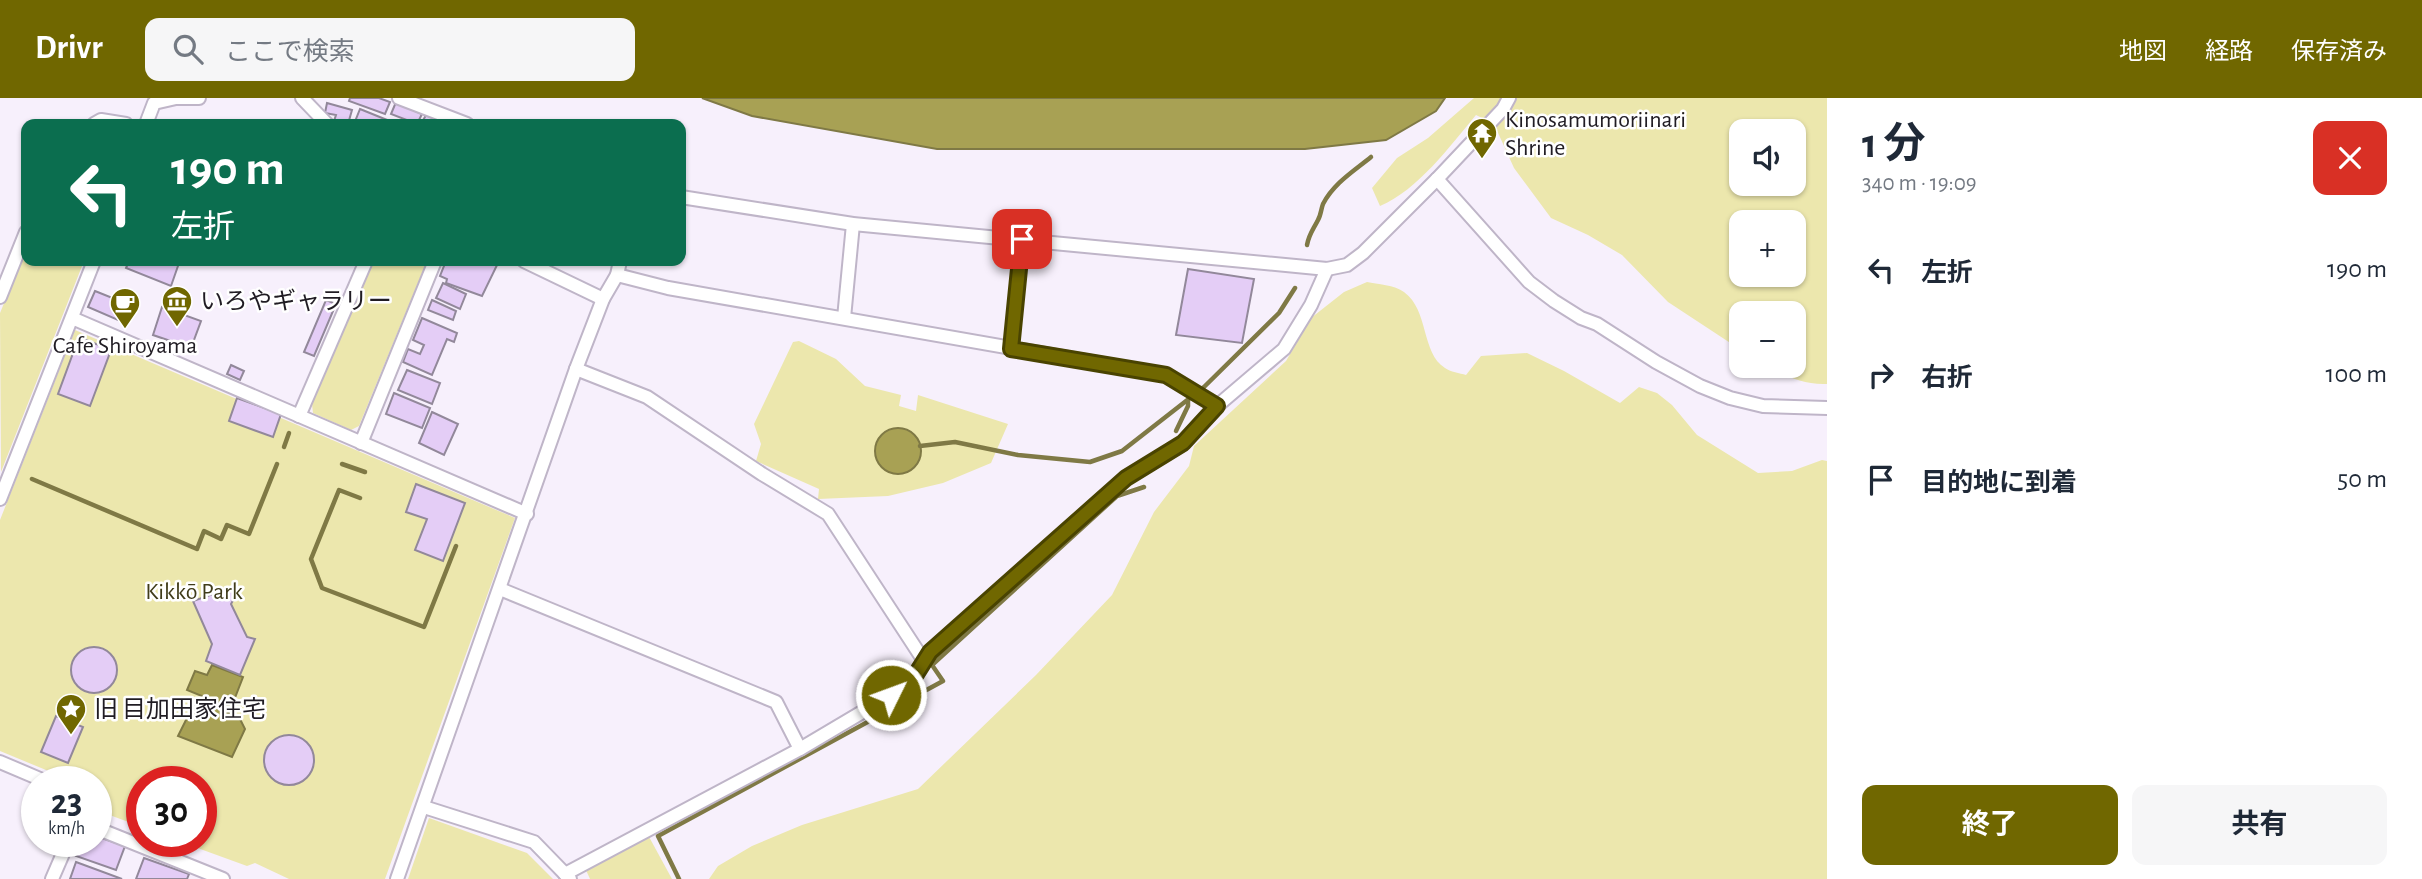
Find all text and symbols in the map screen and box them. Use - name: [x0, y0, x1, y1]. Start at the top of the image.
- search box: [145, 18, 635, 81]
- icon: search: [169, 30, 207, 68]
- text: Drivr: [35, 32, 103, 65]
- text: ここで検索: [225, 39, 355, 65]
- text: 地図: [2119, 40, 2167, 64]
- text: 経路: [2205, 40, 2253, 64]
- text: 保存済み: [2291, 40, 2387, 64]
- place label: Kinosamumoriinari Shrine: [1505, 108, 1686, 160]
- temple icon: Kinosamumoriinari Shrine: [1465, 116, 1499, 160]
- map controls: [1729, 119, 1806, 378]
- button: sound: [1729, 119, 1806, 196]
- button: close: [2313, 121, 2387, 195]
- text: 1 分: [1862, 123, 1925, 165]
- text: 190 m: [171, 145, 285, 194]
- icon: left: [56, 147, 147, 238]
- text: 340 m · 19:09: [1862, 172, 1977, 195]
- pin: [992, 209, 1052, 269]
- button: +: [1729, 210, 1806, 287]
- text: 左折: [171, 211, 235, 243]
- icon: arrive: [1003, 220, 1041, 258]
- icon: left: [1862, 251, 1900, 289]
- text: 190 m: [2327, 256, 2387, 282]
- text: 左折: [1921, 260, 1973, 286]
- museum icon: いろやギャラリー: [160, 284, 194, 328]
- cafe icon: Cafe Shiroyama: [108, 286, 142, 330]
- place label: いろやギャラリー: [200, 288, 392, 314]
- button: −: [1729, 301, 1806, 378]
- place label: Cafe Shiroyama: [53, 334, 197, 358]
- icon: right: [1862, 356, 1900, 394]
- text: 100 m: [2326, 361, 2387, 387]
- text: 右折: [1921, 365, 1973, 391]
- icon: arrive: [1862, 461, 1900, 499]
- text: 50 m: [2337, 466, 2387, 492]
- text: 目的地に到着: [1921, 470, 2077, 496]
- park label: Kikkō Park: [145, 580, 243, 604]
- position arrow: [854, 658, 928, 732]
- place icon: 旧 目加田家住宅: [54, 692, 88, 736]
- place label: 旧 目加田家住宅: [94, 696, 266, 722]
- speed limit sign: 30: [126, 766, 217, 857]
- text: 23: [51, 785, 82, 820]
- button: 終了: [1862, 785, 2118, 865]
- button: 共有: [2132, 785, 2387, 865]
- text: km/h: [48, 820, 85, 838]

